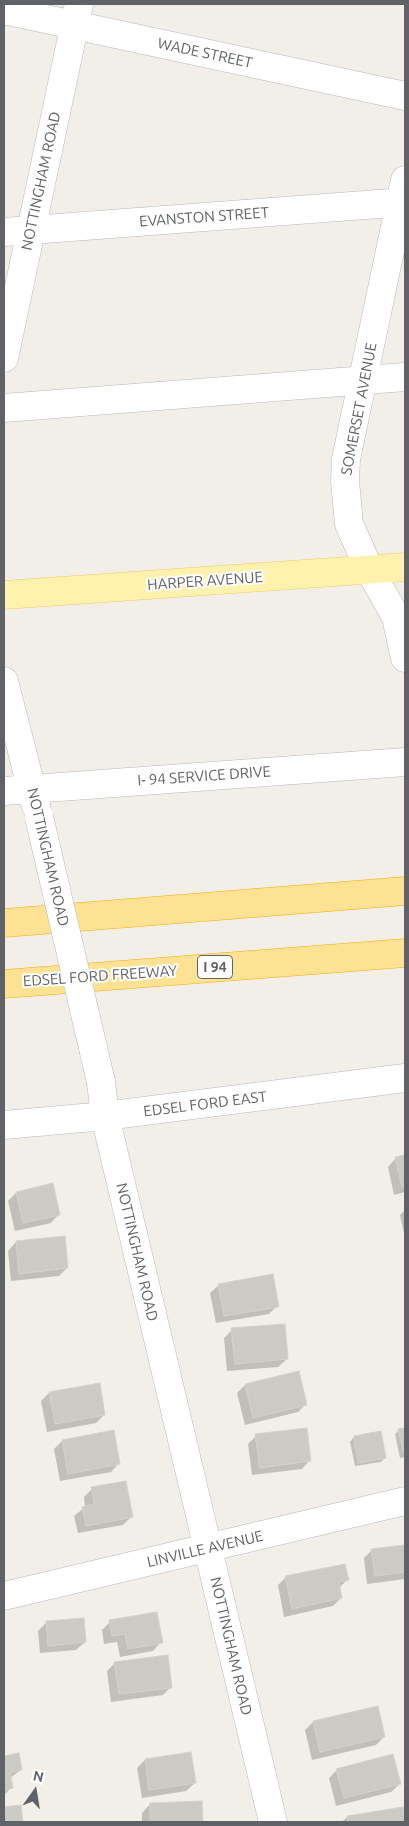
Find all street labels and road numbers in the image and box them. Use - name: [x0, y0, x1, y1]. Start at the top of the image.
- street label: WADE STREET: [156, 34, 254, 72]
- street label: NOTTINGHAM ROAD: [17, 110, 65, 252]
- street label: EVANSTON STREET: [139, 203, 269, 231]
- street label: SOMERSET AVENUE: [337, 341, 381, 477]
- street label: HARPER AVENUE: [147, 568, 263, 594]
- street label: I- 94 SERVICE DRIVE: [137, 762, 271, 790]
- street label: NOTTINGHAM ROAD: [23, 786, 73, 928]
- road number: I 94: [198, 956, 232, 979]
- street label: EDSEL FORD FREEWAY: [22, 962, 178, 990]
- street label: EDSEL FORD EAST: [142, 1088, 268, 1120]
- street label: NOTTINGHAM ROAD: [112, 1181, 162, 1323]
- street label: LINVILLE AVENUE: [145, 1527, 265, 1571]
- street label: NOTTINGHAM ROAD: [206, 1575, 256, 1717]

